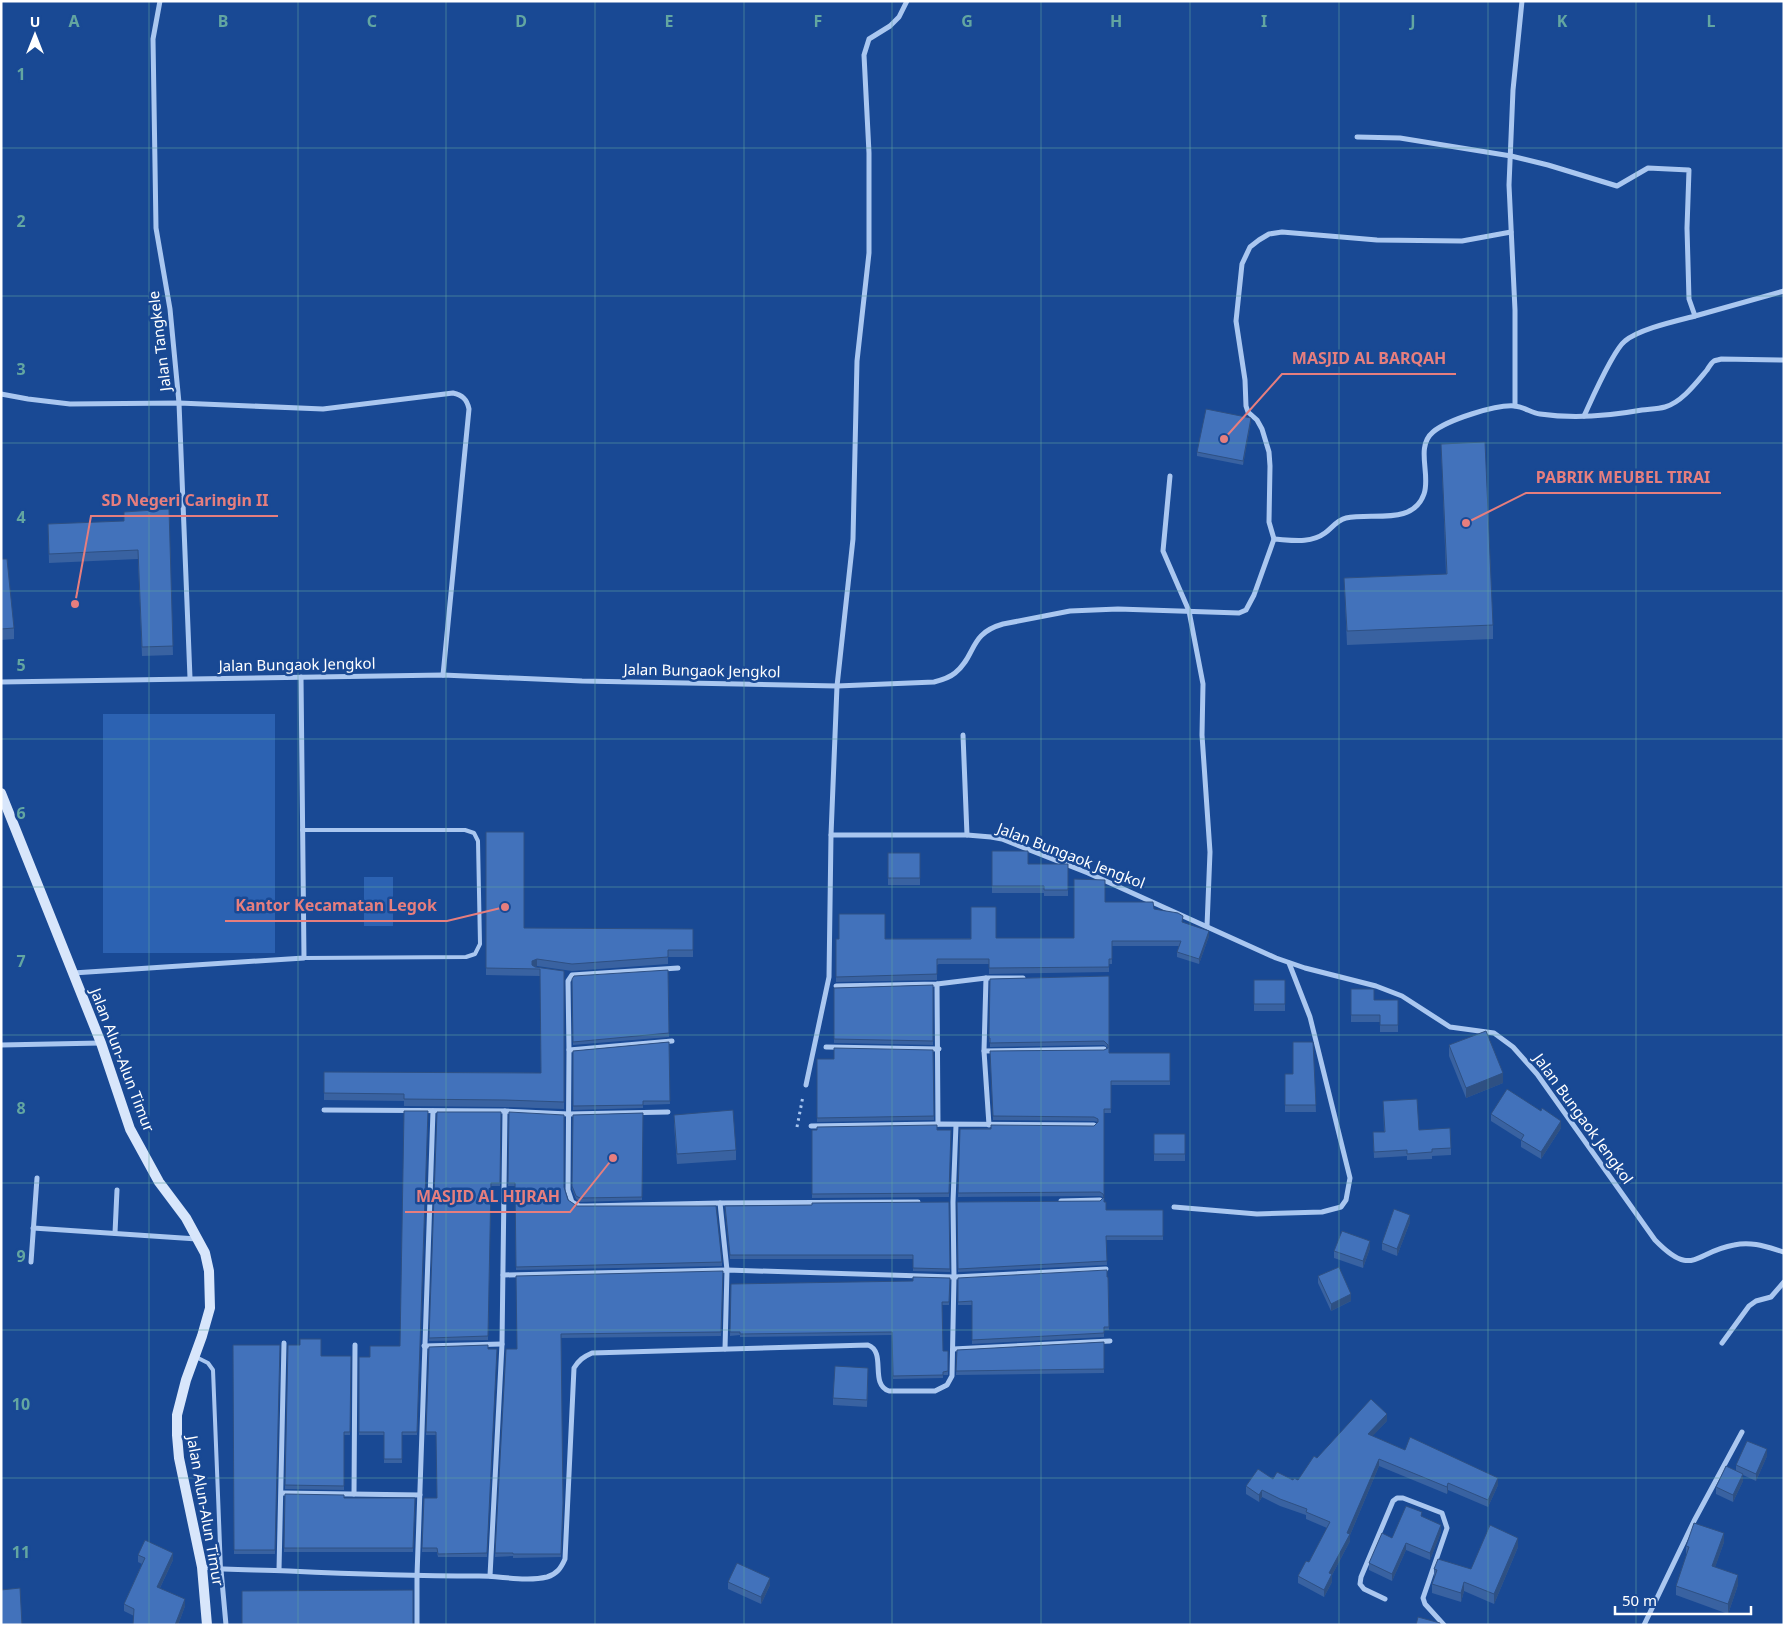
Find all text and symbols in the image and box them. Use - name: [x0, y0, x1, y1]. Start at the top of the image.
- north arrow: [10, 10, 60, 60]
- text: A: [68, 10, 80, 32]
- text: B: [218, 10, 228, 32]
- text: C: [367, 10, 377, 32]
- text: D: [515, 10, 527, 32]
- text: E: [665, 10, 674, 32]
- text: F: [814, 10, 822, 32]
- text: G: [961, 10, 973, 32]
- text: H: [1110, 10, 1122, 32]
- text: I: [1261, 10, 1267, 32]
- text: J: [1408, 10, 1416, 32]
- text: K: [1557, 10, 1568, 32]
- text: L: [1707, 10, 1716, 32]
- text: U: [30, 12, 40, 31]
- text: 1: [16, 63, 26, 85]
- text: 2: [16, 210, 26, 232]
- street label: Jalan Tangkele: [143, 290, 175, 394]
- callout: MASJID AL BARQAH: [1282, 343, 1456, 374]
- text: MASJID AL BARQAH: [1292, 347, 1446, 369]
- text: 3: [16, 358, 26, 380]
- callout: PABRIK MEUBEL TIRAI: [1526, 462, 1721, 493]
- text: PABRIK MEUBEL TIRAI: [1536, 466, 1710, 488]
- callout: SD Negeri Caringin II: [91, 485, 278, 516]
- text: SD Negeri Caringin II: [101, 489, 269, 511]
- text: 4: [16, 506, 26, 528]
- street label: Jalan Bungaok Jengkol: [216, 653, 376, 675]
- text: 5: [16, 654, 26, 676]
- street label: Jalan Bungaok Jengkol: [621, 659, 781, 681]
- text: 6: [16, 802, 26, 824]
- street label: Jalan Bungaok Jengkol: [993, 817, 1148, 893]
- callout: Kantor Kecamatan Legok: [225, 890, 447, 921]
- text: Kantor Kecamatan Legok: [235, 894, 437, 916]
- text: 7: [16, 950, 26, 972]
- street label: Jalan Alun-Alun Timur: [86, 983, 160, 1134]
- street label: Jalan Bungaok Jengkol: [1528, 1047, 1638, 1188]
- text: 8: [16, 1097, 26, 1119]
- callout: MASJID AL HIJRAH: [405, 1181, 570, 1212]
- text: MASJID AL HIJRAH: [416, 1185, 560, 1207]
- text: 9: [16, 1245, 26, 1267]
- text: 10: [12, 1393, 30, 1415]
- street label: Jalan Alun-Alun Timur: [183, 1432, 229, 1588]
- text: 11: [12, 1541, 30, 1563]
- scale bar: [1615, 1584, 1751, 1616]
- text: 50 m: [1622, 1590, 1657, 1610]

